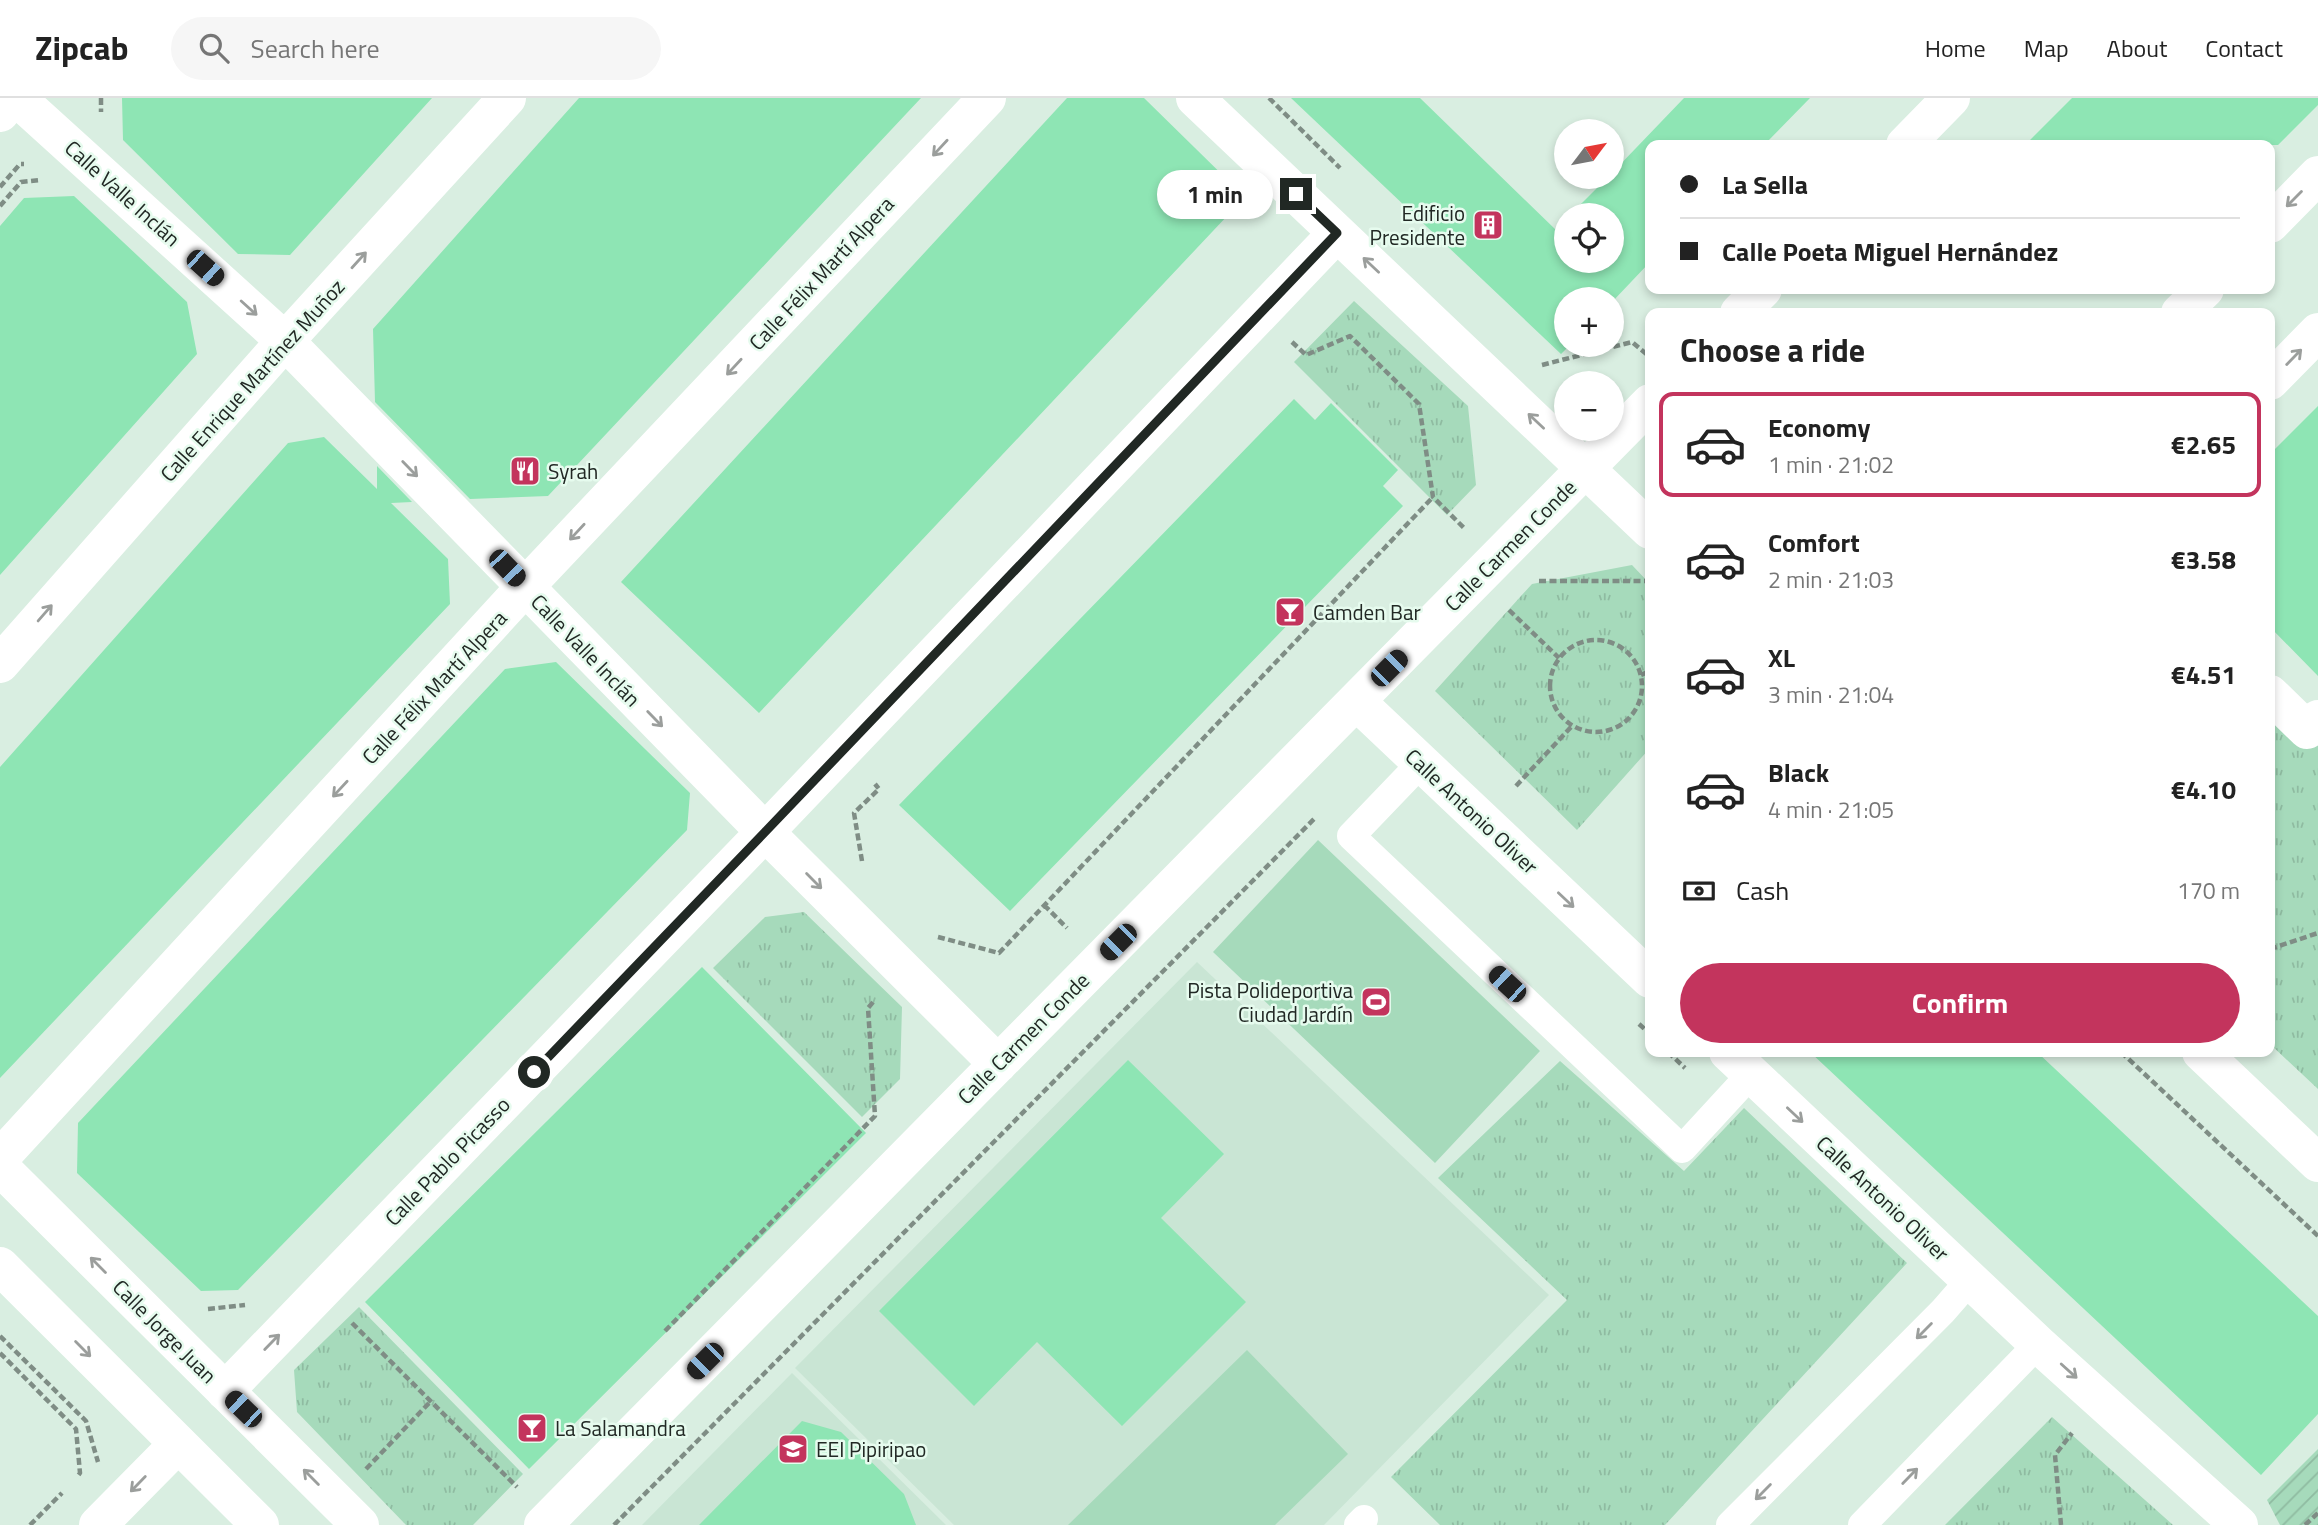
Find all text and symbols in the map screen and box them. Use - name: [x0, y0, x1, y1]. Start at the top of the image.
- search box: [171, 17, 661, 80]
- text: Zipcab: [35, 23, 129, 73]
- icon: search: [195, 29, 233, 67]
- text: Search here: [251, 29, 380, 68]
- text: Home: [1925, 30, 1986, 66]
- text: Map: [2024, 30, 2069, 66]
- text: About: [2107, 30, 2167, 66]
- text: Contact: [2205, 30, 2283, 66]
- north arrow: [1554, 119, 1624, 189]
- map controls: [1554, 119, 1624, 441]
- street label: Calle Valle Inclán: [58, 132, 188, 254]
- one-way arrow: [932, 139, 949, 156]
- text: La Sella: [1722, 165, 1808, 204]
- callout: 1 min: [1156, 170, 1272, 218]
- text: 1 min: [1187, 177, 1243, 212]
- route end: [1280, 178, 1312, 210]
- street label: Calle Félix Martí Alpera: [741, 188, 901, 357]
- one-way arrow: [2286, 191, 2303, 208]
- place label: Edificio Presidente: [1370, 197, 1465, 253]
- button: locate: [1554, 203, 1624, 273]
- building icon: Edificio Presidente: [1471, 208, 1505, 242]
- text: Calle Poeta Miguel Hernández: [1722, 232, 2058, 271]
- car: [183, 246, 228, 290]
- one-way arrow: [351, 251, 367, 269]
- one-way arrow: [1363, 256, 1380, 273]
- street label: Calle Enrique Martínez Muñoz: [152, 272, 352, 488]
- button: +: [1554, 287, 1624, 357]
- one-way arrow: [240, 300, 258, 316]
- text: Choose a ride: [1680, 326, 1865, 374]
- one-way arrow: [2285, 348, 2302, 365]
- one-way arrow: [725, 358, 742, 375]
- button: −: [1554, 371, 1624, 441]
- text: Economy: [1768, 408, 1870, 447]
- one-way arrow: [1528, 413, 1545, 430]
- icon: car: [1684, 413, 1747, 476]
- text: €2.65: [2171, 425, 2236, 464]
- text: 1 min · 21:02: [1768, 447, 1894, 482]
- restaurant icon: Syrah: [508, 454, 542, 488]
- place label: Syrah: [548, 455, 598, 487]
- one-way arrow: [401, 460, 418, 477]
- street label: Calle Carmen Conde: [1437, 472, 1583, 618]
- one-way arrow: [569, 523, 586, 540]
- text: Comfort: [1768, 523, 1860, 562]
- icon: car: [1684, 528, 1747, 591]
- text: €3.58: [2171, 540, 2236, 579]
- car: [485, 546, 530, 590]
- text: 2 min · 21:03: [1768, 562, 1894, 597]
- street label: Calle Valle Inclán: [524, 586, 648, 714]
- bar icon: Camden Bar: [1273, 595, 1307, 629]
- place label: Camden Bar: [1313, 596, 1421, 628]
- street label: Calle Félix Martí Alpera: [354, 602, 514, 771]
- one-way arrow: [37, 604, 53, 622]
- text: XL: [1768, 638, 1795, 677]
- icon: car: [1684, 643, 1747, 706]
- car: [1367, 646, 1412, 690]
- text: €4.51: [2171, 655, 2236, 694]
- text: 3 min · 21:04: [1768, 677, 1894, 712]
- one-way arrow: [646, 711, 663, 728]
- street label: Calle Antonio Oliver: [1398, 741, 1546, 881]
- text: Black: [1768, 753, 1829, 792]
- icon: car: [1684, 758, 1747, 821]
- text: €4.10: [2171, 770, 2236, 809]
- one-way arrow: [331, 780, 348, 797]
- text: 4 min · 21:05: [1768, 792, 1894, 827]
- text: Cash: [1736, 871, 1789, 910]
- icon: cash: [1680, 872, 1718, 910]
- one-way arrow: [806, 873, 823, 890]
- text: 170 m: [2177, 873, 2240, 908]
- one-way arrow: [1557, 891, 1574, 908]
- car: [1096, 920, 1141, 964]
- car: [1485, 962, 1530, 1006]
- button: Confirm: [1680, 963, 2240, 1043]
- street label: Calle Carmen Conde: [950, 965, 1096, 1111]
- place label: Pista Polideportiva Ciudad Jardín: [1187, 974, 1353, 1030]
- sports icon: Pista Polideportiva Ciudad Jardín: [1359, 985, 1393, 1019]
- route start: [518, 1056, 550, 1088]
- street label: Calle Pablo Picasso: [377, 1089, 517, 1233]
- one-way arrow: [1786, 1107, 1803, 1124]
- street label: Calle Antonio Oliver: [1809, 1128, 1957, 1268]
- one-way arrow: [89, 1256, 106, 1273]
- street label: Calle Jorge Juan: [106, 1272, 224, 1390]
- one-way arrow: [1916, 1322, 1933, 1339]
- one-way arrow: [264, 1334, 281, 1351]
- car: [683, 1339, 728, 1383]
- one-way arrow: [74, 1340, 91, 1357]
- one-way arrow: [2059, 1363, 2077, 1379]
- car: [221, 1387, 266, 1431]
- bar icon: La Salamandra: [515, 1411, 549, 1445]
- place label: La Salamandra: [555, 1412, 686, 1444]
- school or university icon: EEI Pipiripao: [776, 1432, 810, 1466]
- place label: EEI Pipiripao: [816, 1433, 926, 1465]
- one-way arrow: [1901, 1468, 1918, 1485]
- one-way arrow: [303, 1469, 320, 1486]
- one-way arrow: [130, 1475, 147, 1492]
- one-way arrow: [1755, 1483, 1772, 1500]

